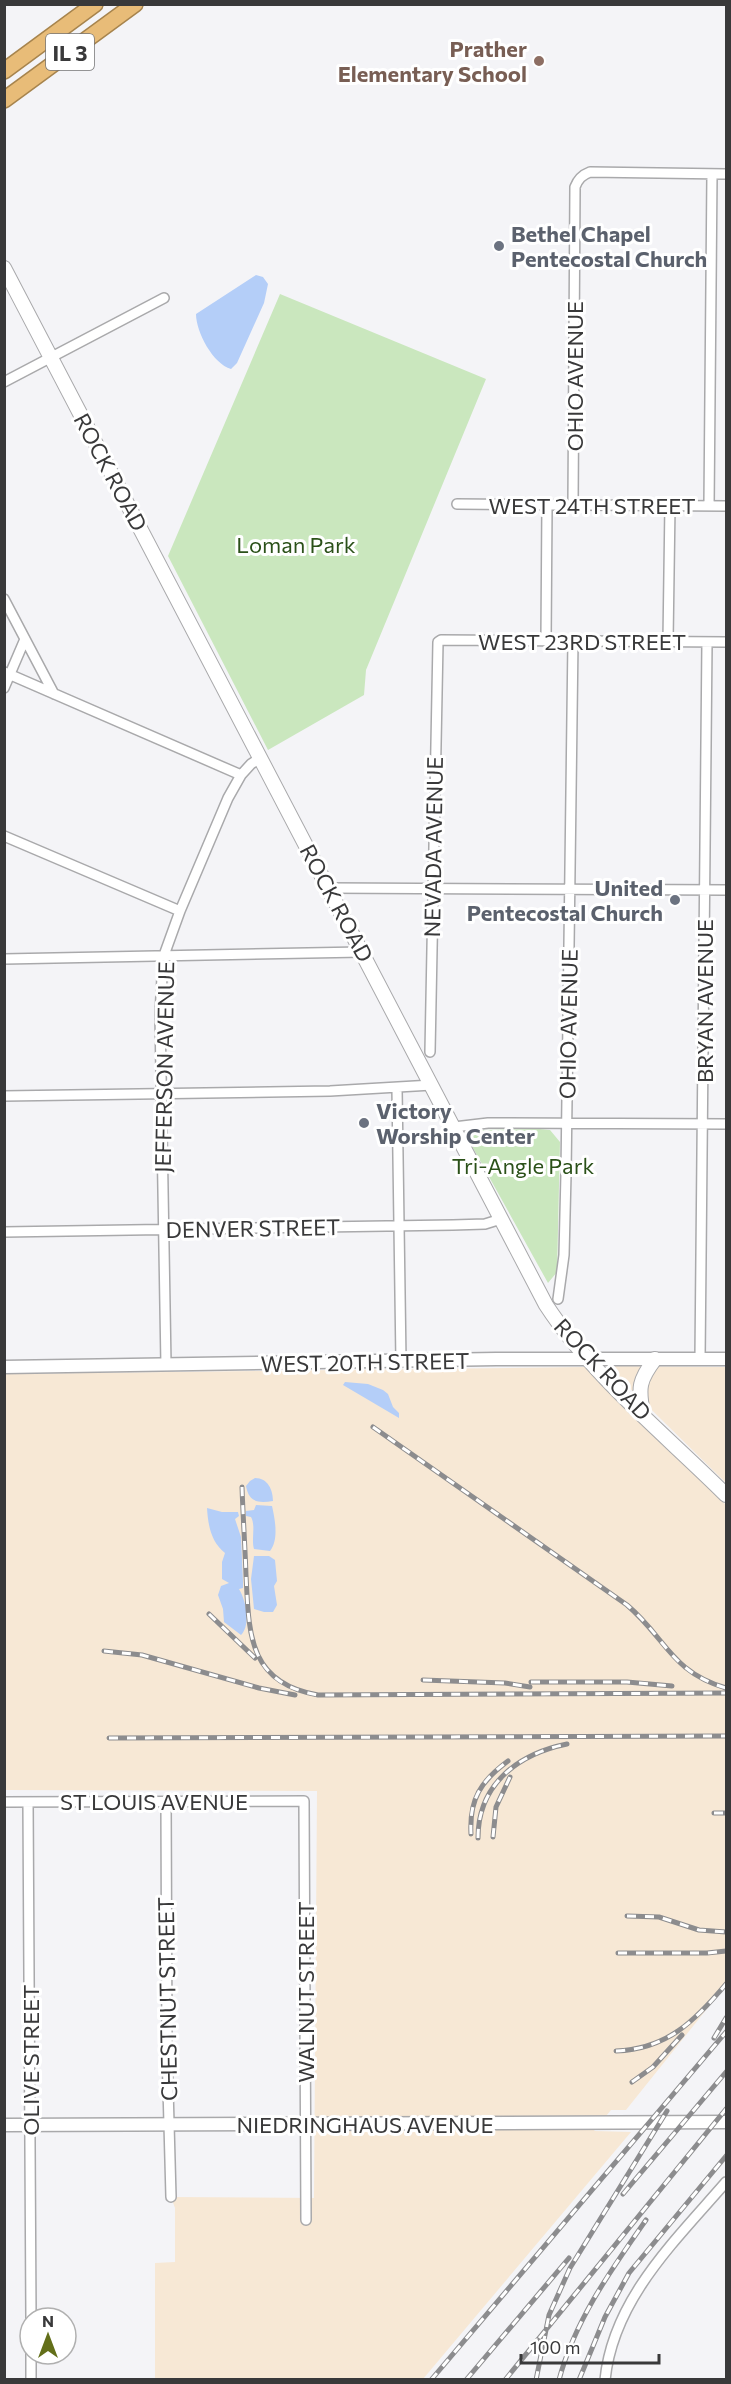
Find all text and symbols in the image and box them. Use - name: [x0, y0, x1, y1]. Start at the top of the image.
- road number: IL 3: [46, 34, 94, 70]
- place label: Prather Elementary School: [338, 35, 527, 87]
- marker: Prather Elementary School: [532, 54, 546, 68]
- place label: Bethel Chapel Pentecostal Church: [511, 220, 707, 272]
- marker: Bethel Chapel Pentecostal Church: [492, 239, 506, 253]
- street label: OHIO AVENUE: [561, 301, 588, 451]
- street label: ROCK ROAD: [69, 408, 153, 536]
- street label: WEST 24TH STREET: [488, 492, 696, 519]
- park label: Loman Park: [236, 531, 356, 558]
- street label: WEST 23RD STREET: [478, 628, 686, 655]
- street label: NEVADA AVENUE: [418, 756, 448, 938]
- street label: ROCK ROAD: [295, 839, 379, 967]
- place label: United Pentecostal Church: [467, 874, 663, 926]
- marker: United Pentecostal Church: [668, 893, 682, 907]
- street label: BRYAN AVENUE: [691, 919, 718, 1083]
- street label: OHIO AVENUE: [553, 949, 583, 1099]
- street label: JEFFERSON AVENUE: [149, 961, 179, 1173]
- place label: Victory Worship Center: [376, 1097, 535, 1149]
- marker: Victory Worship Center: [357, 1116, 371, 1130]
- park label: Tri-Angle Park: [452, 1152, 594, 1179]
- street label: DENVER STREET: [165, 1213, 341, 1243]
- street label: ROCK ROAD: [549, 1312, 657, 1426]
- street label: WEST 20TH STREET: [260, 1347, 470, 1377]
- street label: ST LOUIS AVENUE: [60, 1788, 248, 1815]
- street label: CHESTNUT STREET: [152, 1897, 182, 2101]
- street label: WALNUT STREET: [292, 1901, 319, 2083]
- street label: OLIVE STREET: [17, 1985, 44, 2135]
- street label: NIEDRINGHAUS AVENUE: [236, 2111, 494, 2138]
- north arrow: [18, 2306, 78, 2366]
- text: N: [42, 2311, 54, 2330]
- scale bar: [521, 2327, 659, 2365]
- text: 100 m: [530, 2336, 580, 2358]

